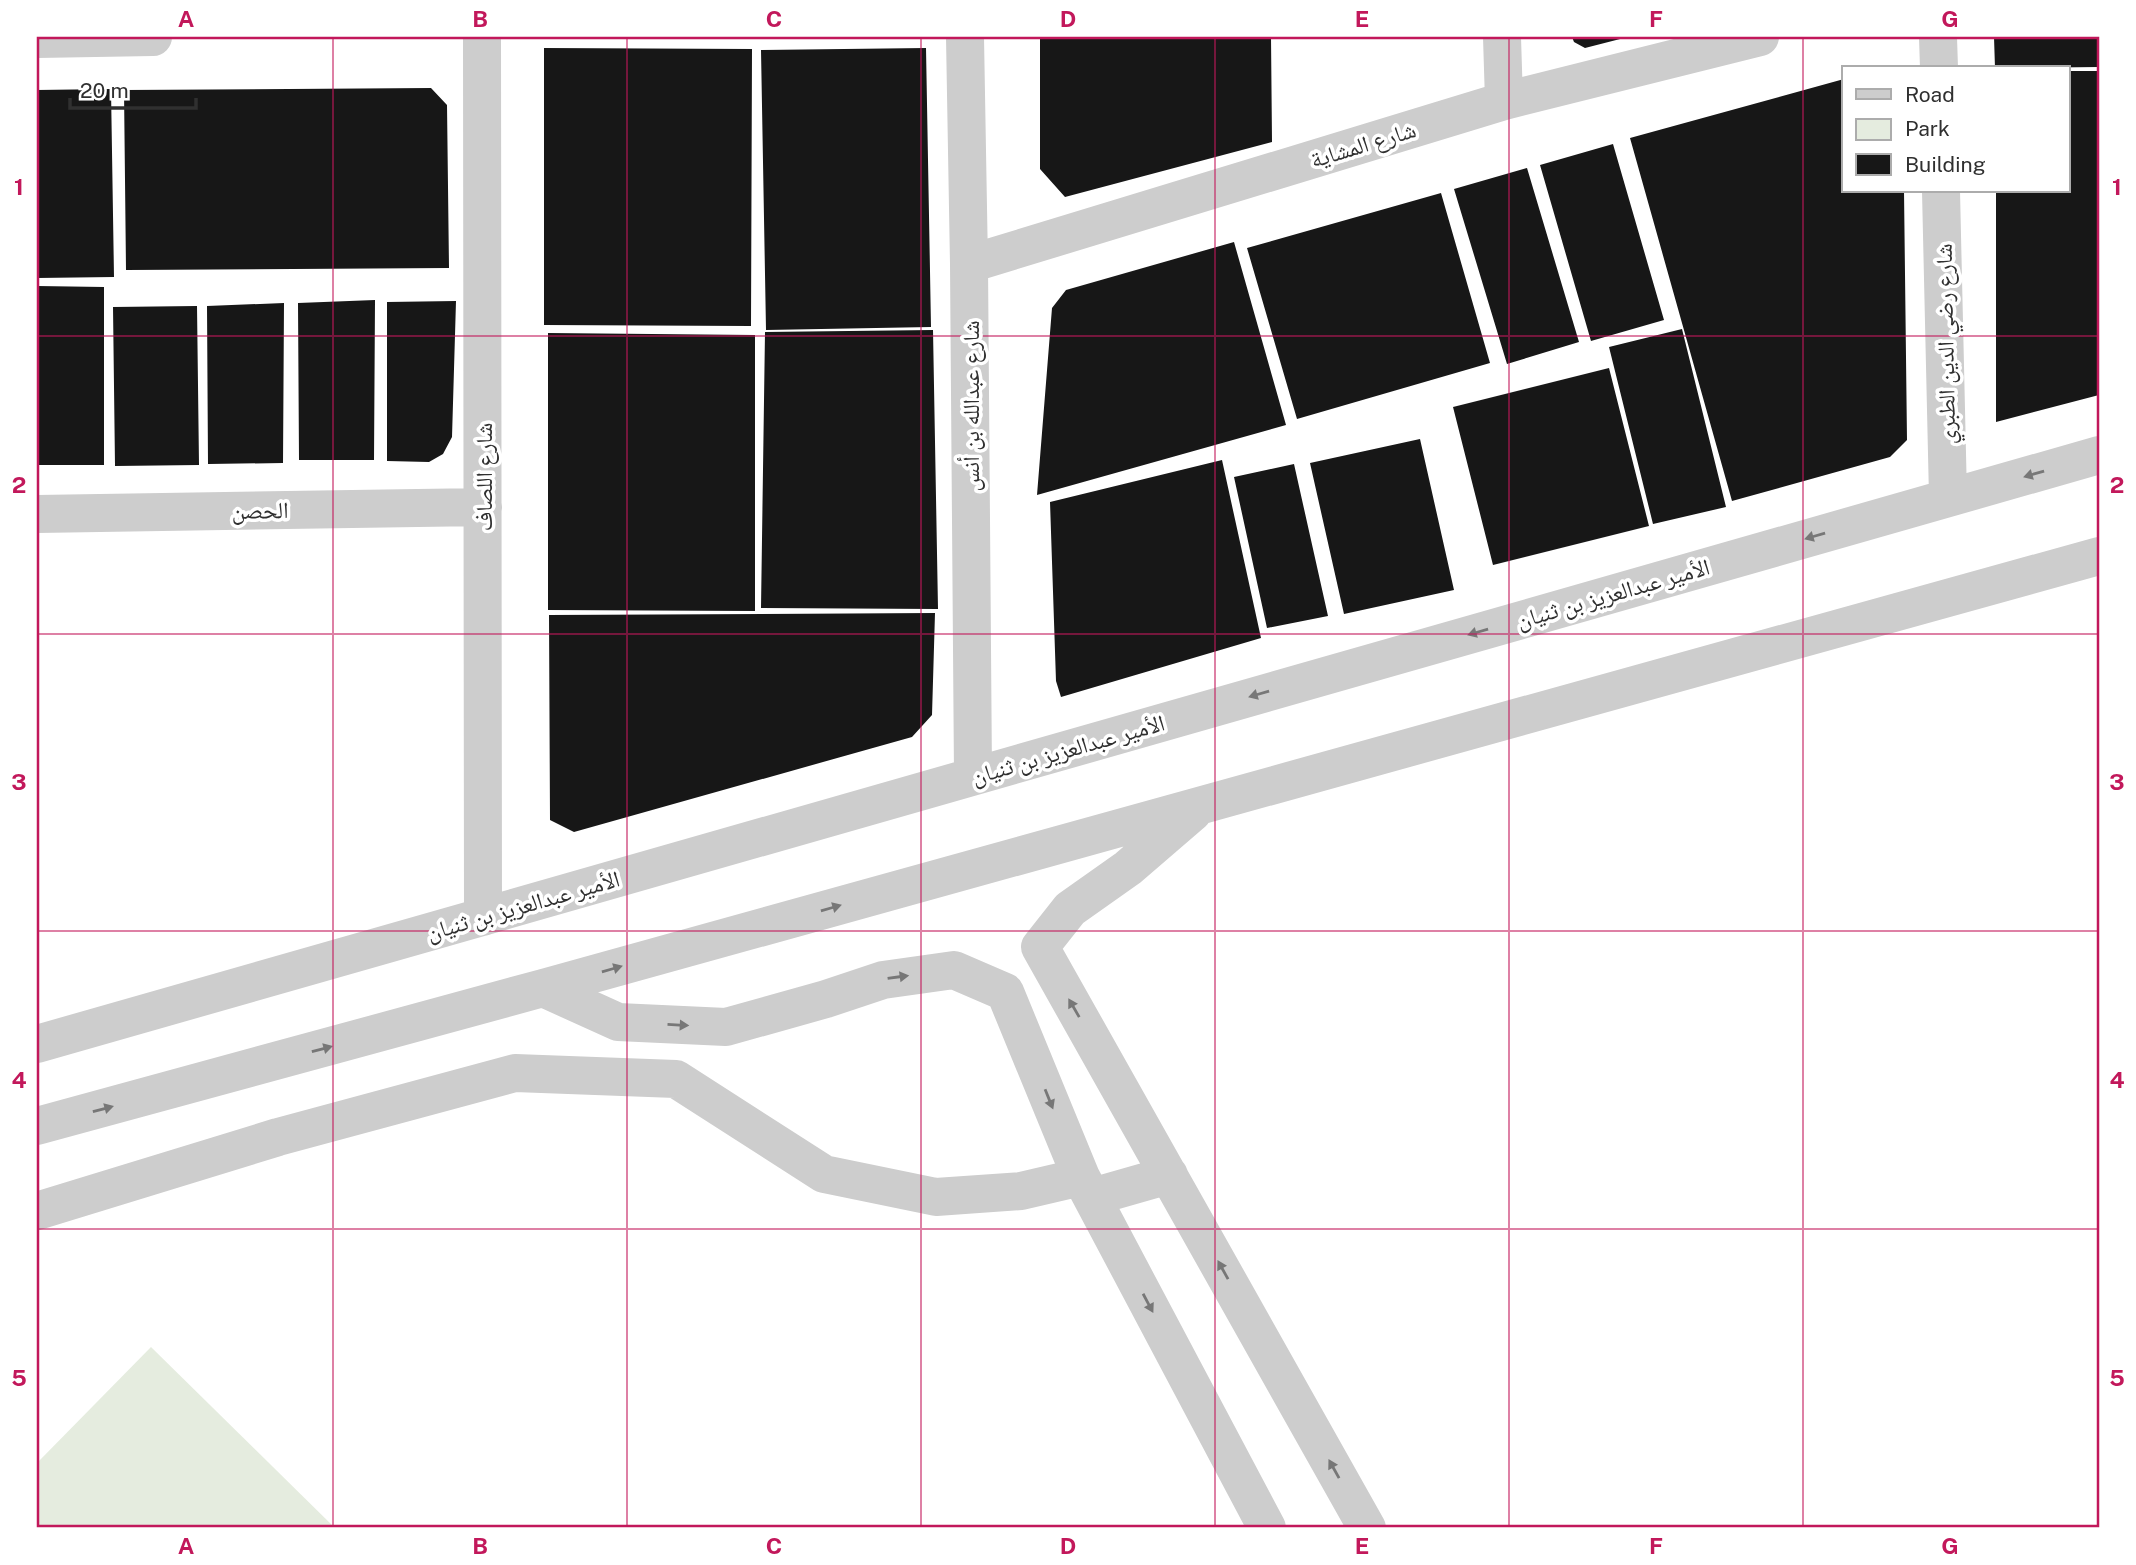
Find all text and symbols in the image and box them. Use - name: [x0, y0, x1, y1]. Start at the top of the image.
- text: A: [178, 5, 195, 32]
- text: B: [472, 5, 488, 32]
- text: C: [766, 5, 782, 32]
- text: D: [1060, 5, 1076, 32]
- text: E: [1355, 5, 1369, 32]
- text: F: [1649, 5, 1663, 32]
- text: G: [1941, 5, 1959, 32]
- scale bar: [70, 66, 196, 110]
- legend: [1842, 66, 2070, 192]
- text: 20 m: [80, 78, 129, 103]
- text: Road: [1905, 82, 1955, 107]
- street label: شارع المشاية: [1307, 115, 1419, 175]
- text: Park: [1905, 116, 1950, 141]
- text: Building: [1905, 152, 1986, 177]
- text: 1: [14, 173, 24, 200]
- text: 1: [2112, 173, 2122, 200]
- street label: شارع رضي الدين الطبري: [1930, 243, 1966, 445]
- street label: شارع عبدالله بن أنس: [957, 320, 986, 492]
- street label: شارع اللصاف: [470, 423, 499, 531]
- one-way arrow: [2023, 469, 2044, 479]
- text: 2: [12, 471, 26, 498]
- text: 2: [2110, 471, 2124, 498]
- street label: الحصن: [231, 496, 289, 525]
- one-way arrow: [1804, 531, 1825, 541]
- street label: الأمير عبدالعزيز بن ثنيان: [1513, 552, 1713, 634]
- one-way arrow: [1467, 627, 1488, 637]
- one-way arrow: [1248, 689, 1270, 700]
- street label: الأمير عبدالعزيز بن ثنيان: [968, 708, 1168, 790]
- text: 3: [11, 768, 27, 795]
- text: 3: [2109, 768, 2125, 795]
- street label: الأمير عبدالعزيز بن ثنيان: [423, 864, 623, 946]
- one-way arrow: [821, 902, 843, 913]
- one-way arrow: [602, 963, 624, 974]
- one-way arrow: [887, 972, 909, 983]
- one-way arrow: [1068, 999, 1080, 1018]
- one-way arrow: [667, 1019, 689, 1030]
- one-way arrow: [312, 1043, 333, 1053]
- text: 4: [11, 1066, 27, 1093]
- text: 4: [2109, 1066, 2125, 1093]
- one-way arrow: [1044, 1088, 1055, 1109]
- one-way arrow: [92, 1103, 113, 1113]
- one-way arrow: [1217, 1261, 1229, 1280]
- one-way arrow: [1142, 1293, 1154, 1313]
- text: 5: [11, 1364, 27, 1391]
- text: 5: [2109, 1364, 2125, 1391]
- one-way arrow: [1328, 1459, 1340, 1478]
- text: A: [178, 1532, 195, 1559]
- text: B: [472, 1532, 488, 1559]
- text: C: [766, 1532, 782, 1559]
- text: D: [1060, 1532, 1076, 1559]
- text: E: [1355, 1532, 1369, 1559]
- text: F: [1649, 1532, 1663, 1559]
- text: G: [1941, 1532, 1959, 1559]

